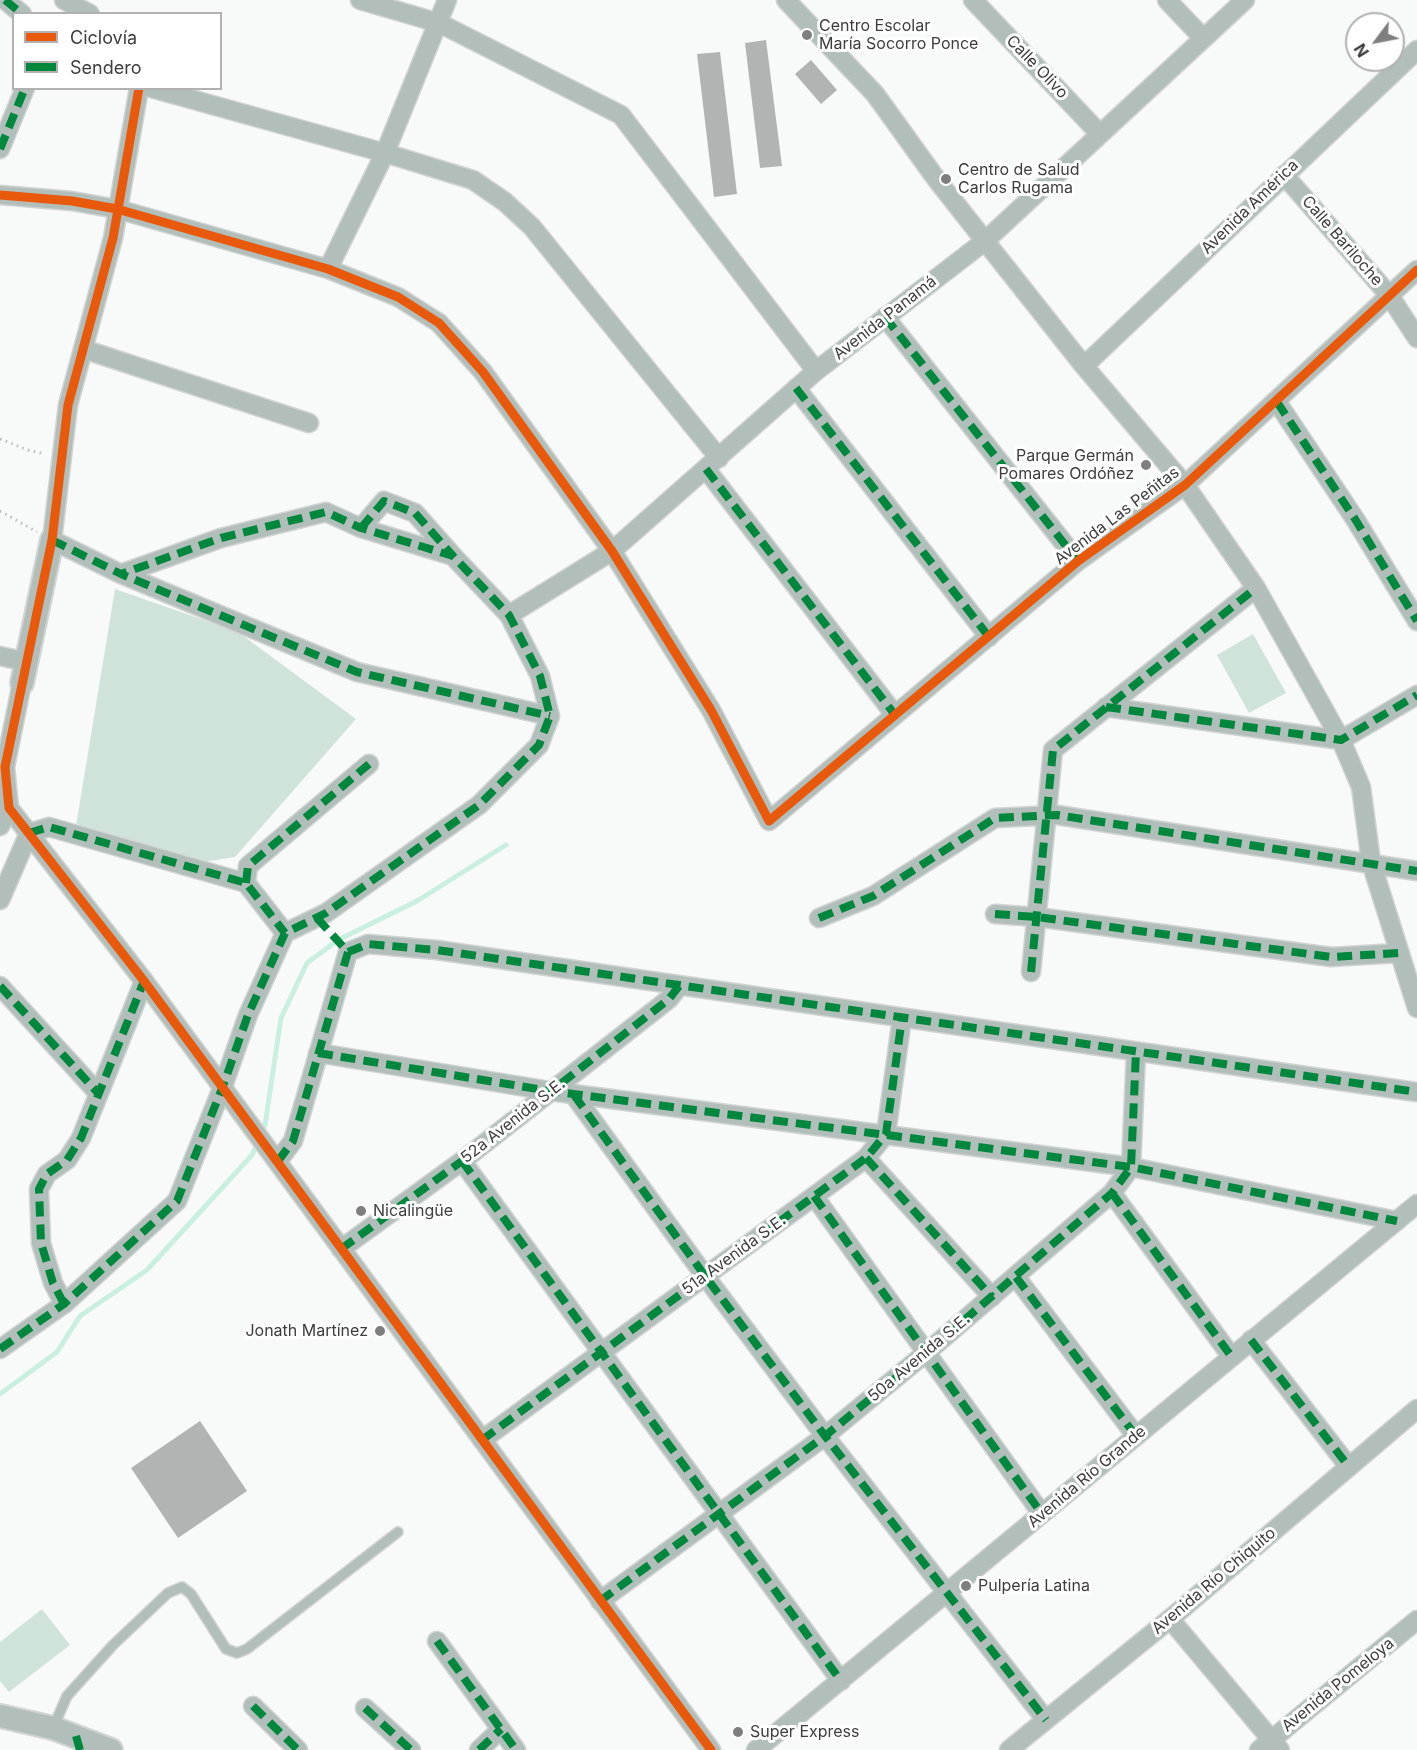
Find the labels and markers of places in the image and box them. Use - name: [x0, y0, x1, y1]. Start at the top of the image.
- place label: Centro Escolar María Socorro Ponce: [819, 16, 978, 54]
- marker: Centro Escolar María Socorro Ponce: [800, 28, 814, 42]
- place label: Centro de Salud Carlos Rugama: [958, 160, 1080, 198]
- marker: Centro de Salud Carlos Rugama: [939, 172, 953, 186]
- place label: Parque Germán Pomares Ordóñez: [998, 446, 1134, 484]
- marker: Parque Germán Pomares Ordóñez: [1139, 458, 1153, 472]
- place label: Nicalingüe: [373, 1201, 453, 1221]
- marker: Nicalingüe: [354, 1204, 368, 1218]
- place label: Jonath Martínez: [245, 1321, 368, 1341]
- marker: Jonath Martínez: [373, 1324, 387, 1338]
- place label: Pulpería Latina: [978, 1576, 1090, 1596]
- marker: Pulpería Latina: [959, 1579, 973, 1593]
- place label: Super Express: [750, 1722, 860, 1742]
- marker: Super Express: [731, 1725, 745, 1739]

